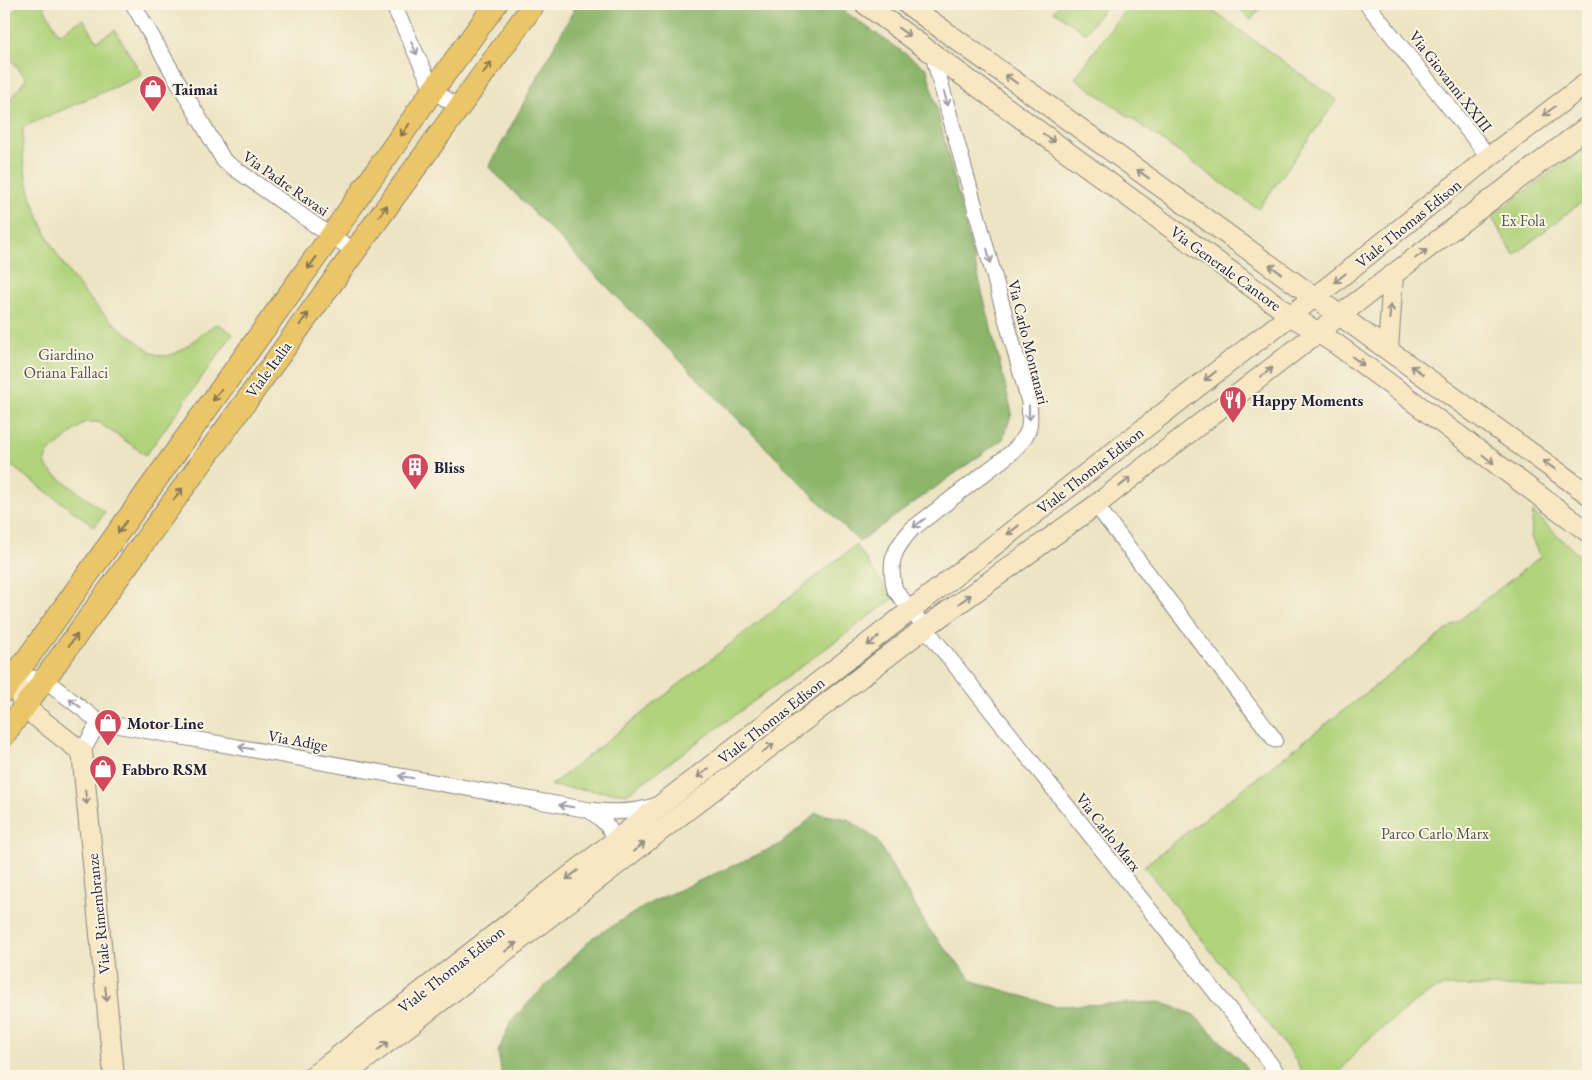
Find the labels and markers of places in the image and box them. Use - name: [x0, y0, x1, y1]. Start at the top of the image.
- shop icon: Taimai: [138, 74, 168, 113]
- place label: Taimai: [172, 79, 218, 100]
- restaurant icon: Happy Moments: [1218, 385, 1248, 424]
- place label: Happy Moments: [1252, 390, 1363, 411]
- building icon: Bliss: [400, 452, 430, 491]
- place label: Bliss: [434, 457, 465, 478]
- shop icon: Motor Line: [93, 708, 123, 747]
- place label: Motor Line: [127, 713, 204, 734]
- shop icon: Fabbro RSM: [88, 754, 118, 793]
- place label: Fabbro RSM: [122, 759, 208, 780]

